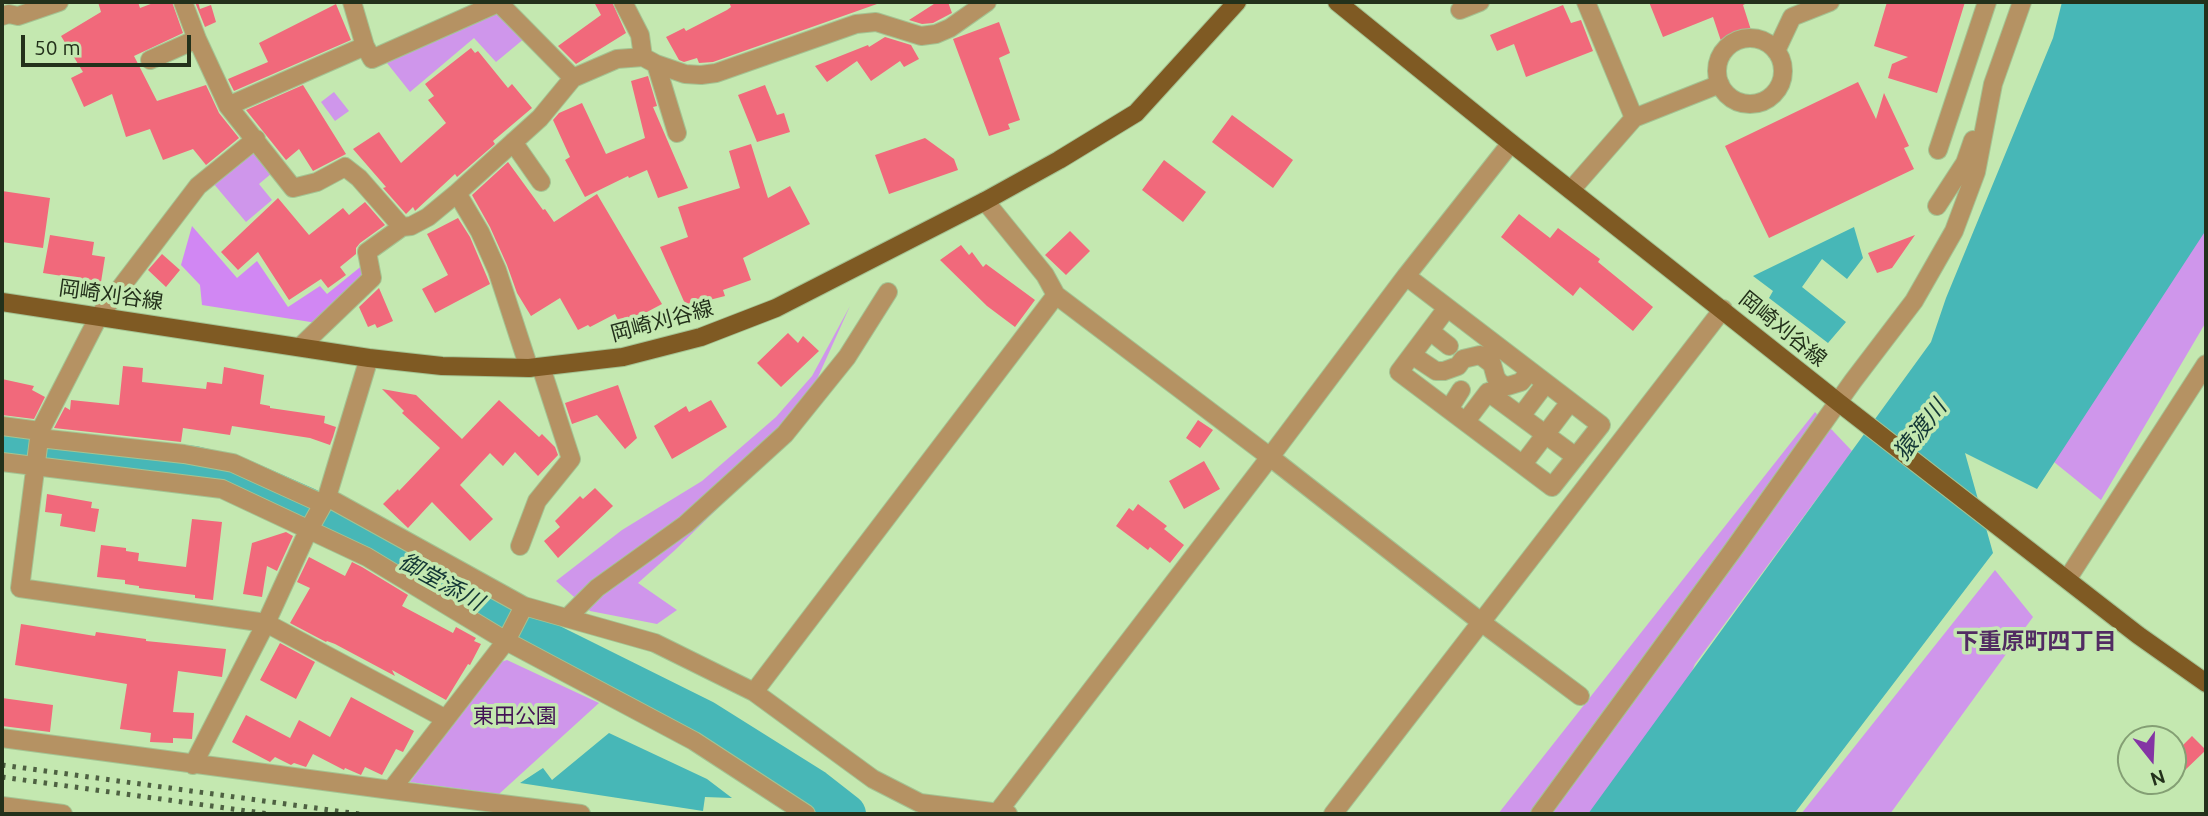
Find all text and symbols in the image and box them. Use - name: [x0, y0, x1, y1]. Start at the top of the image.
- scale bar: [24, 21, 194, 65]
- text: 50 m: [34, 35, 81, 59]
- street label: 岡崎刈谷線: [57, 275, 165, 315]
- street label: 岡崎刈谷線: [1734, 286, 1832, 372]
- street label: 岡崎刈谷線: [608, 295, 716, 347]
- water label: 猿渡川: [1888, 394, 1952, 466]
- water label: 御堂添川: [394, 548, 488, 616]
- district label: 下重原町四丁目: [1956, 627, 2116, 655]
- park label: 東田公園: [473, 703, 557, 729]
- north arrow: [2117, 725, 2187, 795]
- text: N: [2148, 765, 2168, 791]

